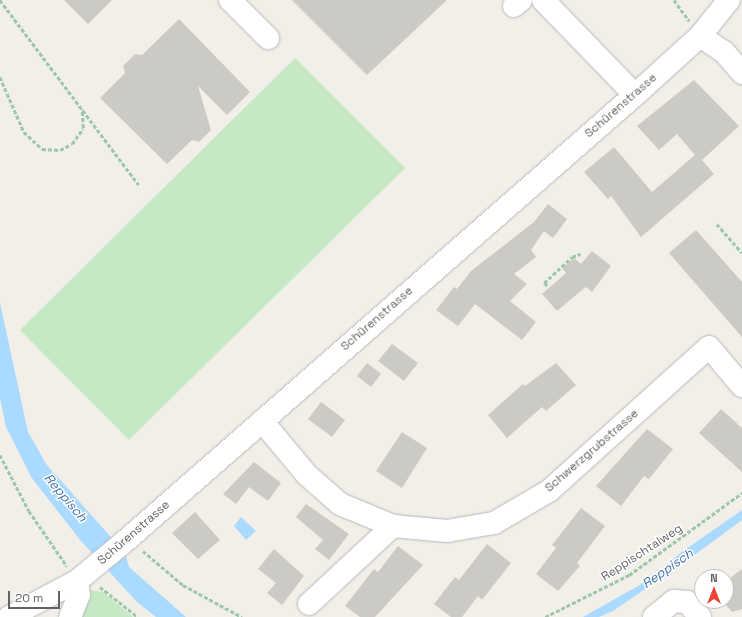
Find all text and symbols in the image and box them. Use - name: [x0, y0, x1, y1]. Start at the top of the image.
- street label: Schürenstrasse: [582, 71, 660, 141]
- street label: Schürenstrasse: [338, 284, 416, 354]
- street label: Schwerzgrubstrasse: [542, 407, 642, 495]
- water label: Reppisch: [40, 471, 90, 525]
- street label: Schürenstrasse: [95, 498, 173, 568]
- street label: Reppischtalweg: [599, 522, 685, 584]
- water label: Reppisch: [640, 546, 696, 592]
- north arrow: [694, 569, 734, 609]
- text: N: [710, 571, 718, 585]
- scale bar: [10, 583, 62, 609]
- text: 20 m: [15, 590, 43, 606]

